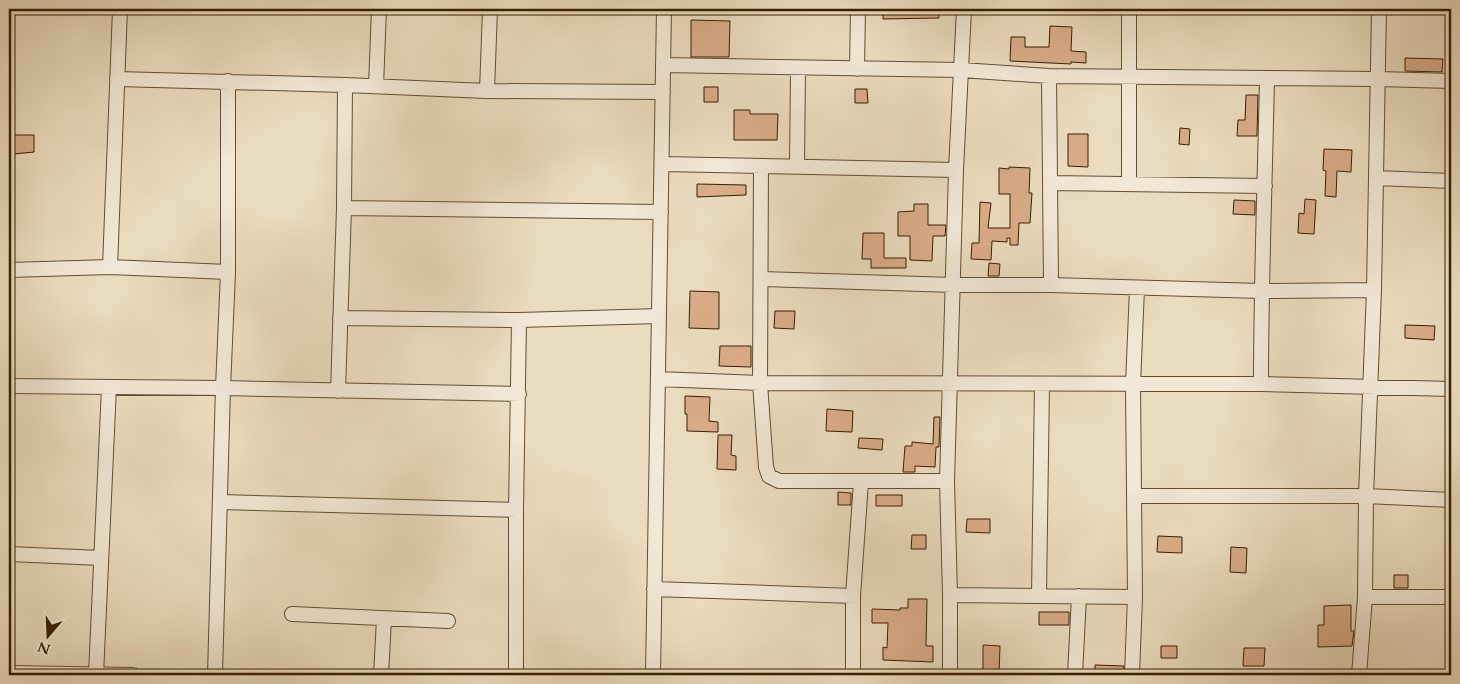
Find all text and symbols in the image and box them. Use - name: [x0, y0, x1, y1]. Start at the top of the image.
- north arrow: [22, 612, 72, 662]
- text: N: [35, 637, 53, 659]

